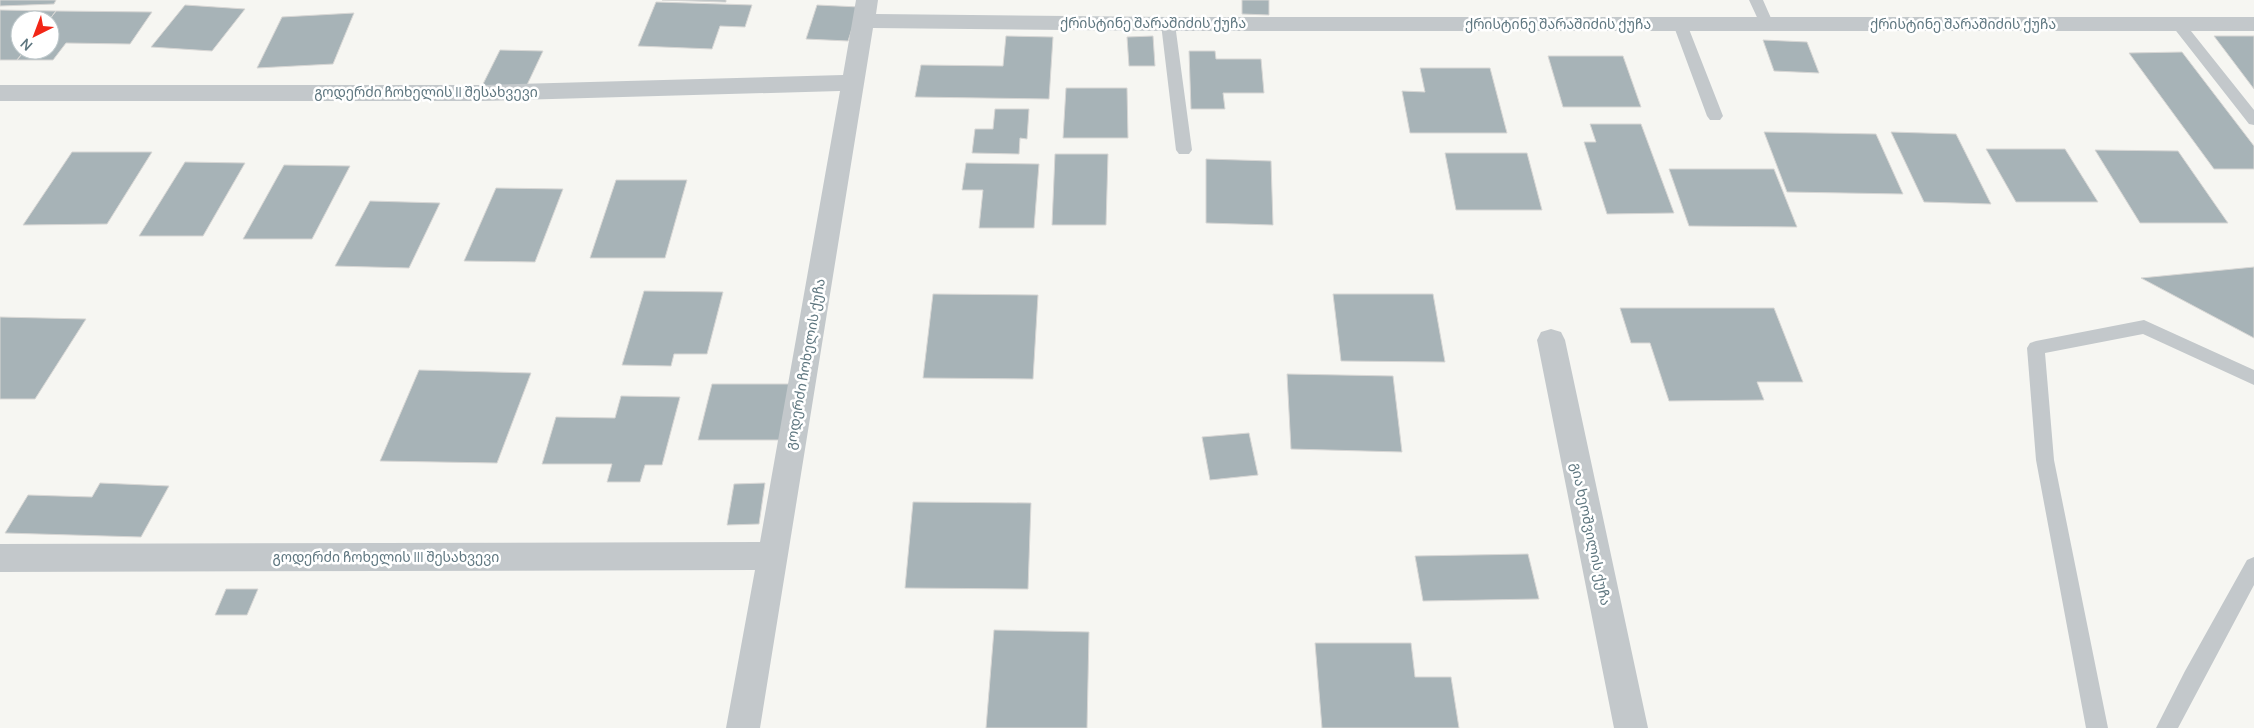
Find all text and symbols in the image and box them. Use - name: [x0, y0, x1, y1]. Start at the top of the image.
- north arrow: [10, 10, 60, 60]
- street label: ქრისტინე შარაშიძის ქუჩა: [1060, 13, 1246, 32]
- street label: ქრისტინე შარაშიძის ქუჩა: [1465, 14, 1651, 33]
- street label: ქრისტინე შარაშიძის ქუჩა: [1870, 14, 2056, 33]
- text: N: [16, 35, 36, 55]
- street label: გოდერძი ჩოხელის II შესახვევი: [314, 82, 538, 101]
- street label: გოდერძი ჩოხელის ქუჩა: [780, 277, 829, 451]
- street label: გია ხეოშვილის ქუჩა: [1567, 461, 1616, 607]
- street label: გოდერძი ჩოხელის III შესახვევი: [273, 547, 499, 566]

